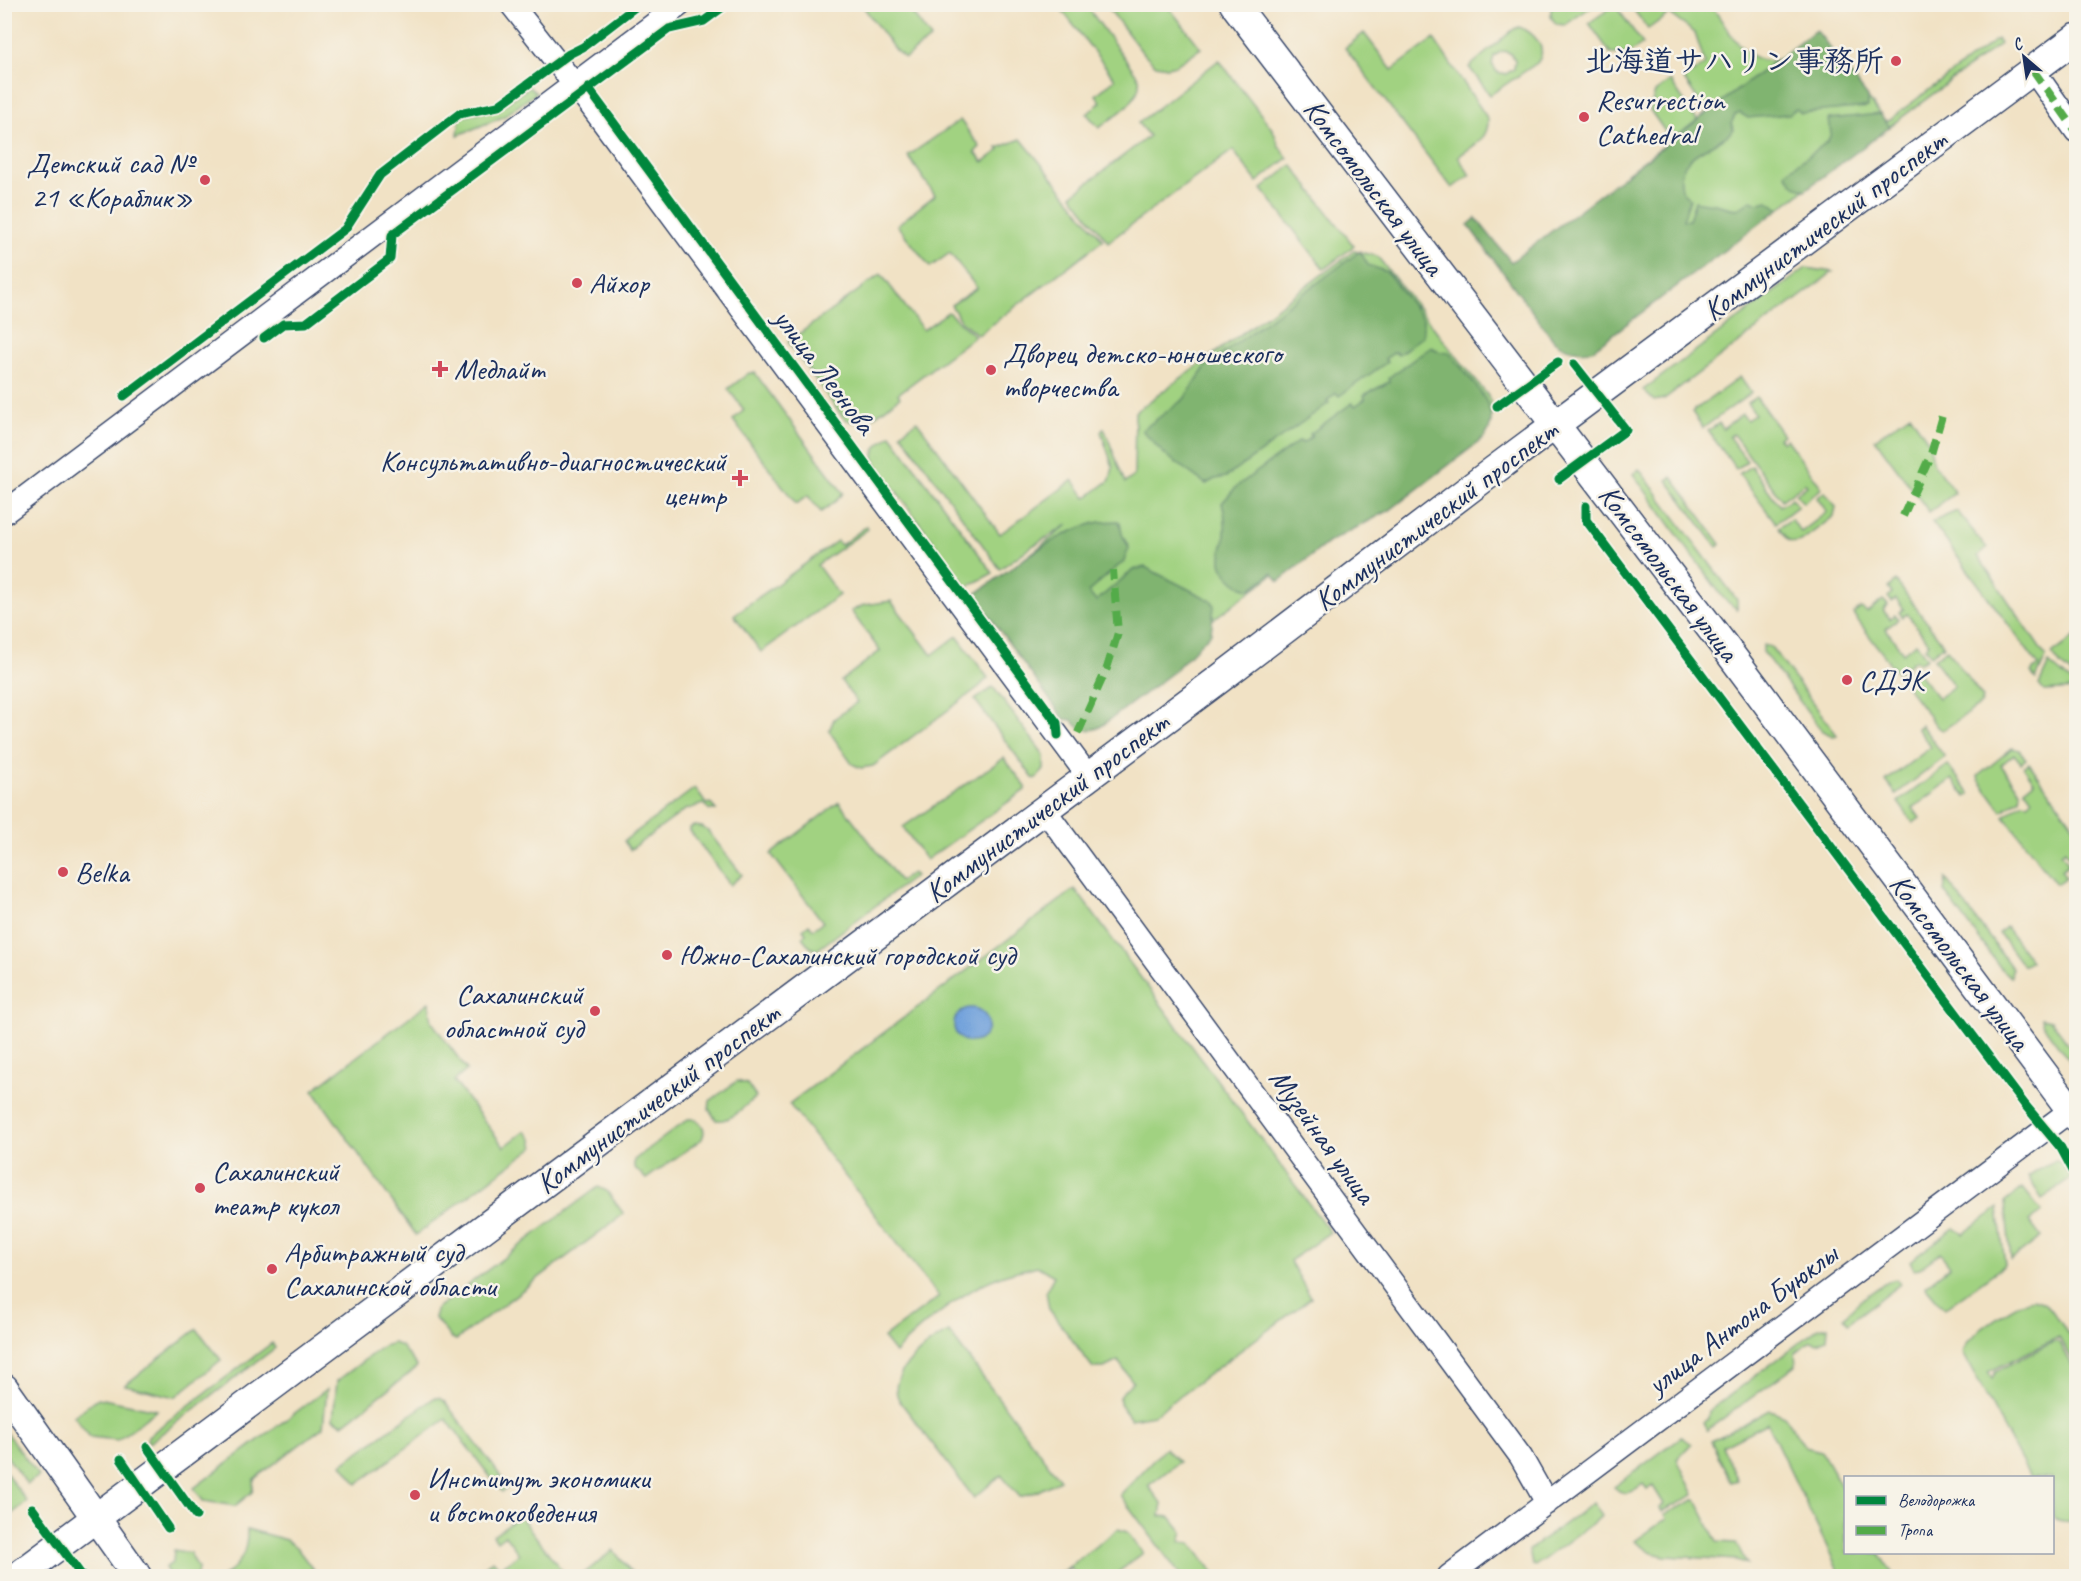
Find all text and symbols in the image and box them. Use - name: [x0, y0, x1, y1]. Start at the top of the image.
- north arrow: [1994, 27, 2054, 87]
- text: С: [2009, 33, 2027, 55]
- place label: 北海道サハリン事務所: [1584, 42, 1884, 80]
- marker: 北海道サハリン事務所: [1889, 54, 1903, 68]
- place label: Resurrection Cathedral: [1596, 81, 1726, 153]
- street label: Комсомольская улица: [1295, 91, 1454, 284]
- marker: Resurrection Cathedral: [1577, 110, 1591, 124]
- street label: Коммунистический проспект: [1695, 120, 1956, 329]
- place label: Детский сад № 21 «Кораблик»: [26, 144, 197, 216]
- marker: Детский сад № 21 «Кораблик»: [198, 173, 212, 187]
- place label: Айхор: [589, 264, 650, 302]
- marker: Айхор: [570, 276, 584, 290]
- street label: улица Леонова: [764, 299, 886, 443]
- place label: Дворец детско-юношеского творчества: [1003, 334, 1285, 406]
- place label: Медлайт: [454, 350, 547, 388]
- marker: Медлайт: [431, 360, 449, 378]
- marker: Дворец детско-юношеского творчества: [984, 363, 998, 377]
- street label: Коммунистический проспект: [1306, 410, 1567, 619]
- place label: Консультативно-диагностический центр: [380, 442, 728, 514]
- marker: Консультативно-диагностический центр: [731, 469, 749, 487]
- street label: Комсомольская улица: [1590, 477, 1749, 670]
- place label: СДЭК: [1859, 661, 1931, 699]
- marker: СДЭК: [1840, 673, 1854, 687]
- street label: Коммунистический проспект: [917, 702, 1178, 911]
- place label: Belka: [75, 853, 131, 891]
- marker: Belka: [56, 865, 70, 879]
- street label: Комсомольская улица: [1881, 866, 2040, 1059]
- place label: Южно-Сахалинский городской суд: [679, 936, 1018, 974]
- marker: Южно-Сахалинский городской суд: [660, 948, 674, 962]
- place label: Сахалинский областной суд: [444, 975, 585, 1047]
- street label: Коммунистический проспект: [528, 993, 789, 1202]
- marker: Сахалинский областной суд: [588, 1004, 602, 1018]
- street label: Музейная улица: [1261, 1061, 1386, 1213]
- place label: Сахалинский театр кукол: [212, 1152, 341, 1224]
- marker: Сахалинский театр кукол: [193, 1181, 207, 1195]
- place label: Арбитражный суд Сахалинской области: [284, 1233, 498, 1305]
- street label: улица Антона Буюклы: [1638, 1234, 1847, 1404]
- marker: Арбитражный суд Сахалинской области: [265, 1262, 279, 1276]
- place label: Институт экономики и востоковедения: [427, 1459, 652, 1531]
- legend: [1844, 1476, 2054, 1554]
- marker: Институт экономики и востоковедения: [408, 1488, 422, 1502]
- text: Велодорожка: [1898, 1489, 1976, 1511]
- text: Тропа: [1898, 1519, 1934, 1541]

